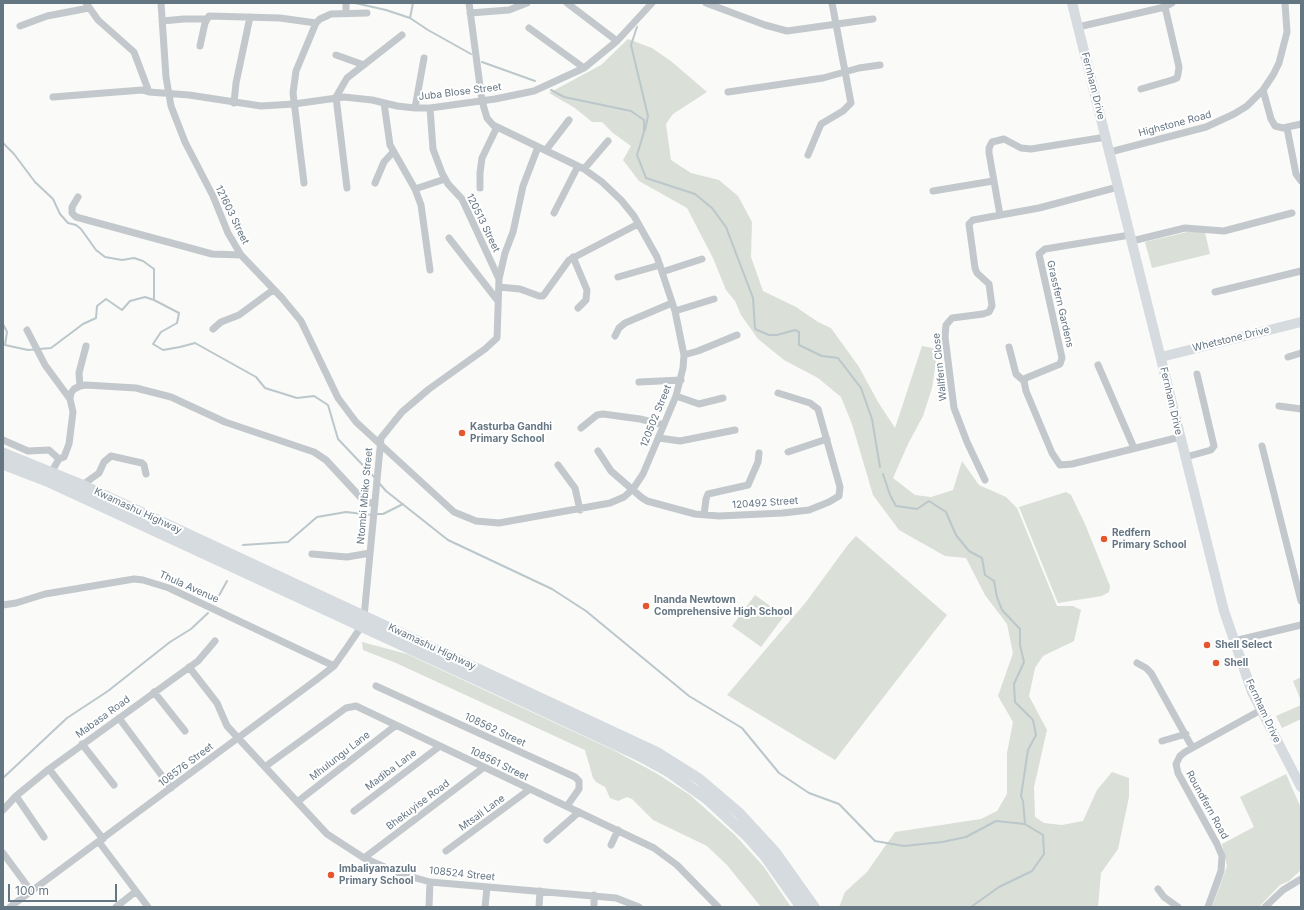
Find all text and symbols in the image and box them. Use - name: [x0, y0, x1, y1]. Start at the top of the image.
- street label: Fernham Drive: [1079, 51, 1107, 121]
- street label: Juba Blose Street: [418, 81, 502, 103]
- street label: Highstone Road: [1137, 108, 1213, 140]
- street label: 121603 Street: [213, 184, 251, 246]
- street label: 120513 Street: [464, 192, 502, 254]
- street label: Grassfern Gardens: [1044, 259, 1076, 349]
- street label: Whetstone Drive: [1191, 324, 1271, 354]
- street label: Wallfern Close: [930, 332, 950, 402]
- street label: Fernham Drive: [1157, 366, 1185, 436]
- street label: 120502 Street: [638, 383, 674, 449]
- place label: Kasturba Gandhi Primary School: [470, 421, 552, 444]
- marker: Kasturba Gandhi Primary School: [457, 428, 467, 438]
- street label: Ntombi Mbiko Street: [355, 447, 375, 545]
- street label: Kwamashu Highway: [92, 485, 184, 537]
- street label: 120492 Street: [732, 495, 798, 511]
- place label: Redfern Primary School: [1112, 527, 1187, 550]
- marker: Redfern Primary School: [1099, 534, 1109, 544]
- street label: Thula Avenue: [157, 568, 221, 606]
- place label: Inanda Newtown Comprehensive High School: [654, 594, 792, 618]
- marker: Inanda Newtown Comprehensive High School: [641, 601, 651, 611]
- street label: Kwamashu Highway: [386, 621, 478, 673]
- place label: Shell Select: [1215, 639, 1272, 651]
- marker: Shell Select: [1202, 640, 1212, 650]
- place label: Shell: [1224, 657, 1248, 669]
- marker: Shell: [1211, 658, 1221, 668]
- street label: Fernham Drive: [1243, 677, 1283, 745]
- street label: Mabasa Road: [73, 693, 133, 741]
- street label: 108562 Street: [463, 711, 527, 749]
- street label: Mhulungu Lane: [308, 729, 372, 783]
- street label: 108576 Street: [156, 741, 216, 789]
- street label: 108561 Street: [468, 745, 530, 783]
- street label: Madiba Lane: [363, 747, 419, 793]
- street label: Roundfern Road: [1183, 769, 1231, 841]
- street label: Bhekuyise Road: [384, 777, 452, 833]
- street label: Mtsali Lane: [457, 792, 507, 834]
- place label: Imbaliyamazulu Primary School: [339, 863, 416, 886]
- street label: 108524 Street: [429, 865, 495, 883]
- marker: Imbaliyamazulu Primary School: [326, 870, 336, 880]
- scale bar: [10, 876, 119, 902]
- text: 100 m: [15, 883, 49, 898]

